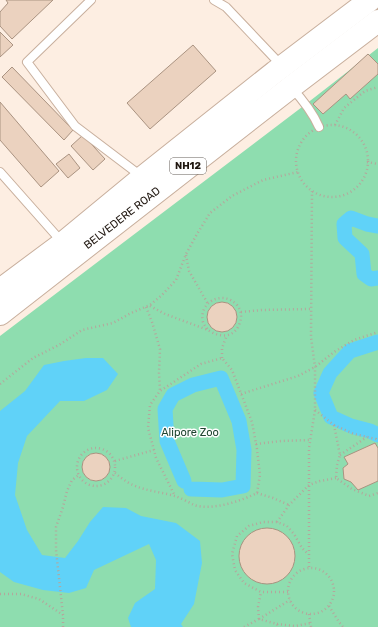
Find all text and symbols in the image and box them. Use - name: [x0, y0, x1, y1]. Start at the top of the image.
- road number: NH12: [170, 158, 206, 174]
- street label: BELVEDERE ROAD: [81, 184, 163, 252]
- park label: Alipore Zoo: [161, 426, 219, 439]

